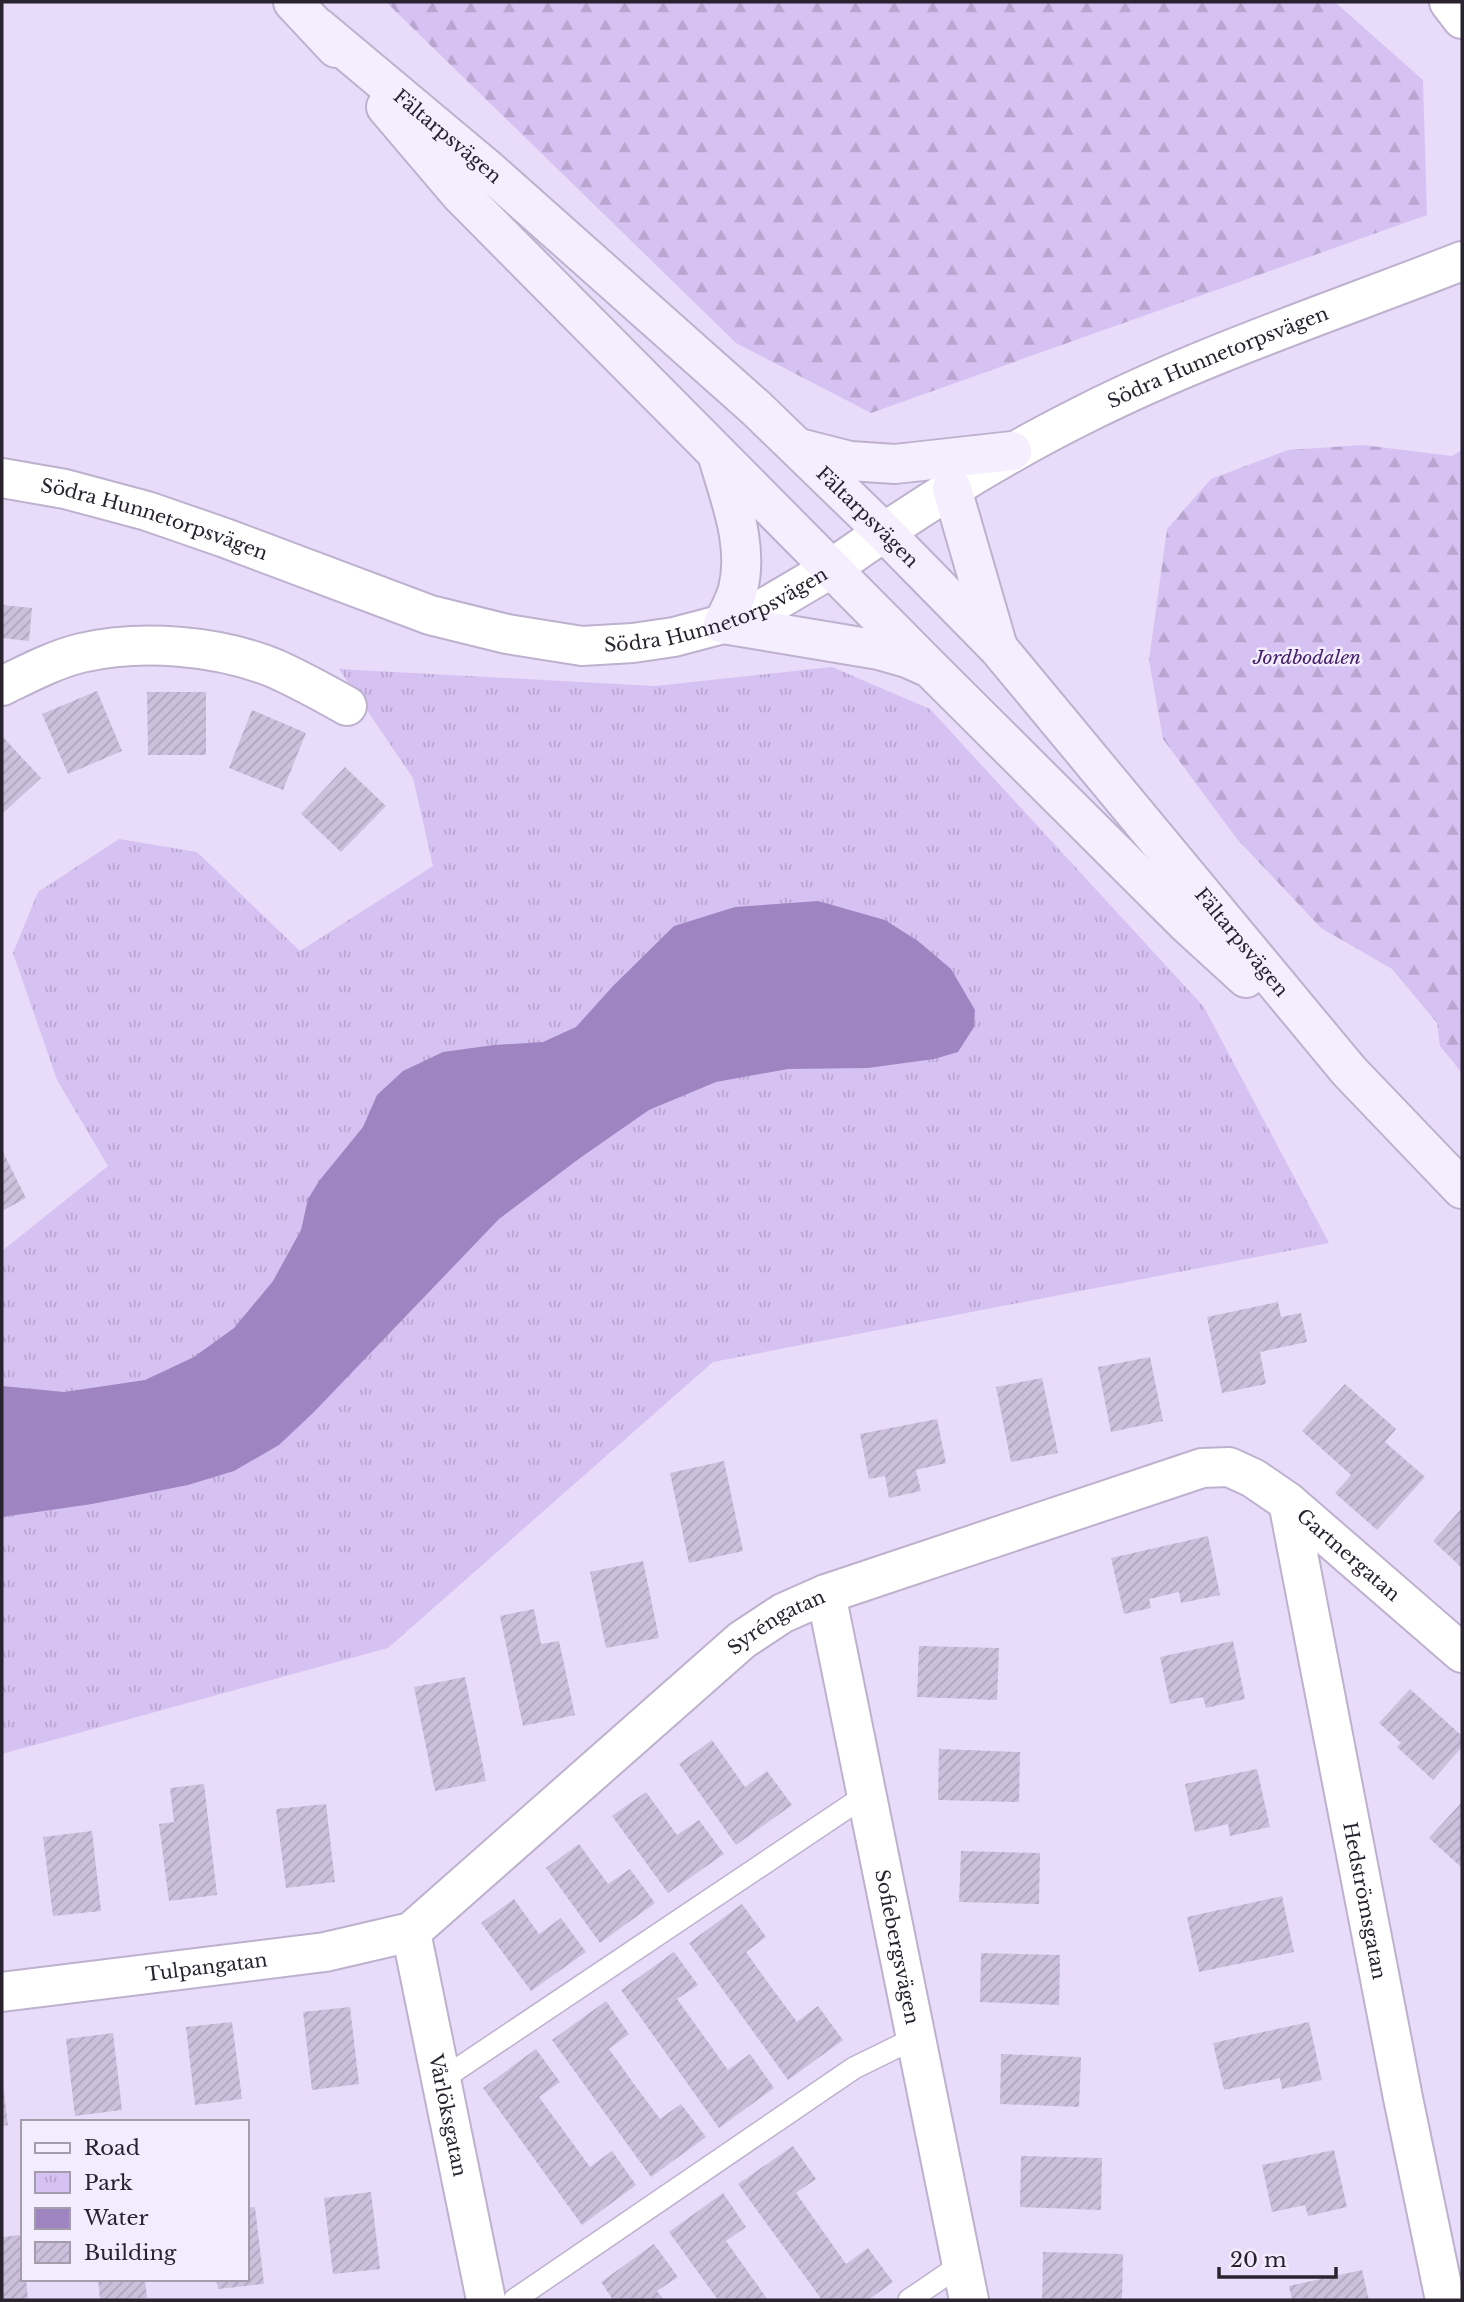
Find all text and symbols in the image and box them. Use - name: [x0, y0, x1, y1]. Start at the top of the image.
- street label: Fältarpsvägen: [389, 84, 507, 188]
- street label: Södra Hunnetorpsvägen: [1104, 301, 1331, 413]
- street label: Fältarpsvägen: [812, 462, 924, 572]
- street label: Södra Hunnetorpsvägen: [39, 473, 271, 565]
- street label: Södra Hunnetorpsvägen: [603, 562, 831, 656]
- park label: Jordbodalen: [1252, 646, 1361, 669]
- street label: Fältarpsvägen: [1190, 883, 1294, 1001]
- street label: Gartnergatan: [1292, 1504, 1405, 1606]
- street label: Syréngatan: [722, 1584, 828, 1659]
- street label: Hedströmsgatan: [1338, 1820, 1391, 1981]
- street label: Sofiebergsvägen: [871, 1867, 924, 2026]
- street label: Tulpangatan: [144, 1948, 269, 1986]
- street label: Vårlöksgatan: [424, 2051, 472, 2178]
- legend: [21, 2120, 248, 2281]
- text: Road: [84, 2135, 140, 2161]
- text: Park: [84, 2170, 133, 2196]
- text: Water: [83, 2205, 148, 2231]
- scale bar: [1219, 2236, 1336, 2280]
- text: Building: [84, 2240, 177, 2266]
- text: 20 m: [1230, 2247, 1287, 2273]

